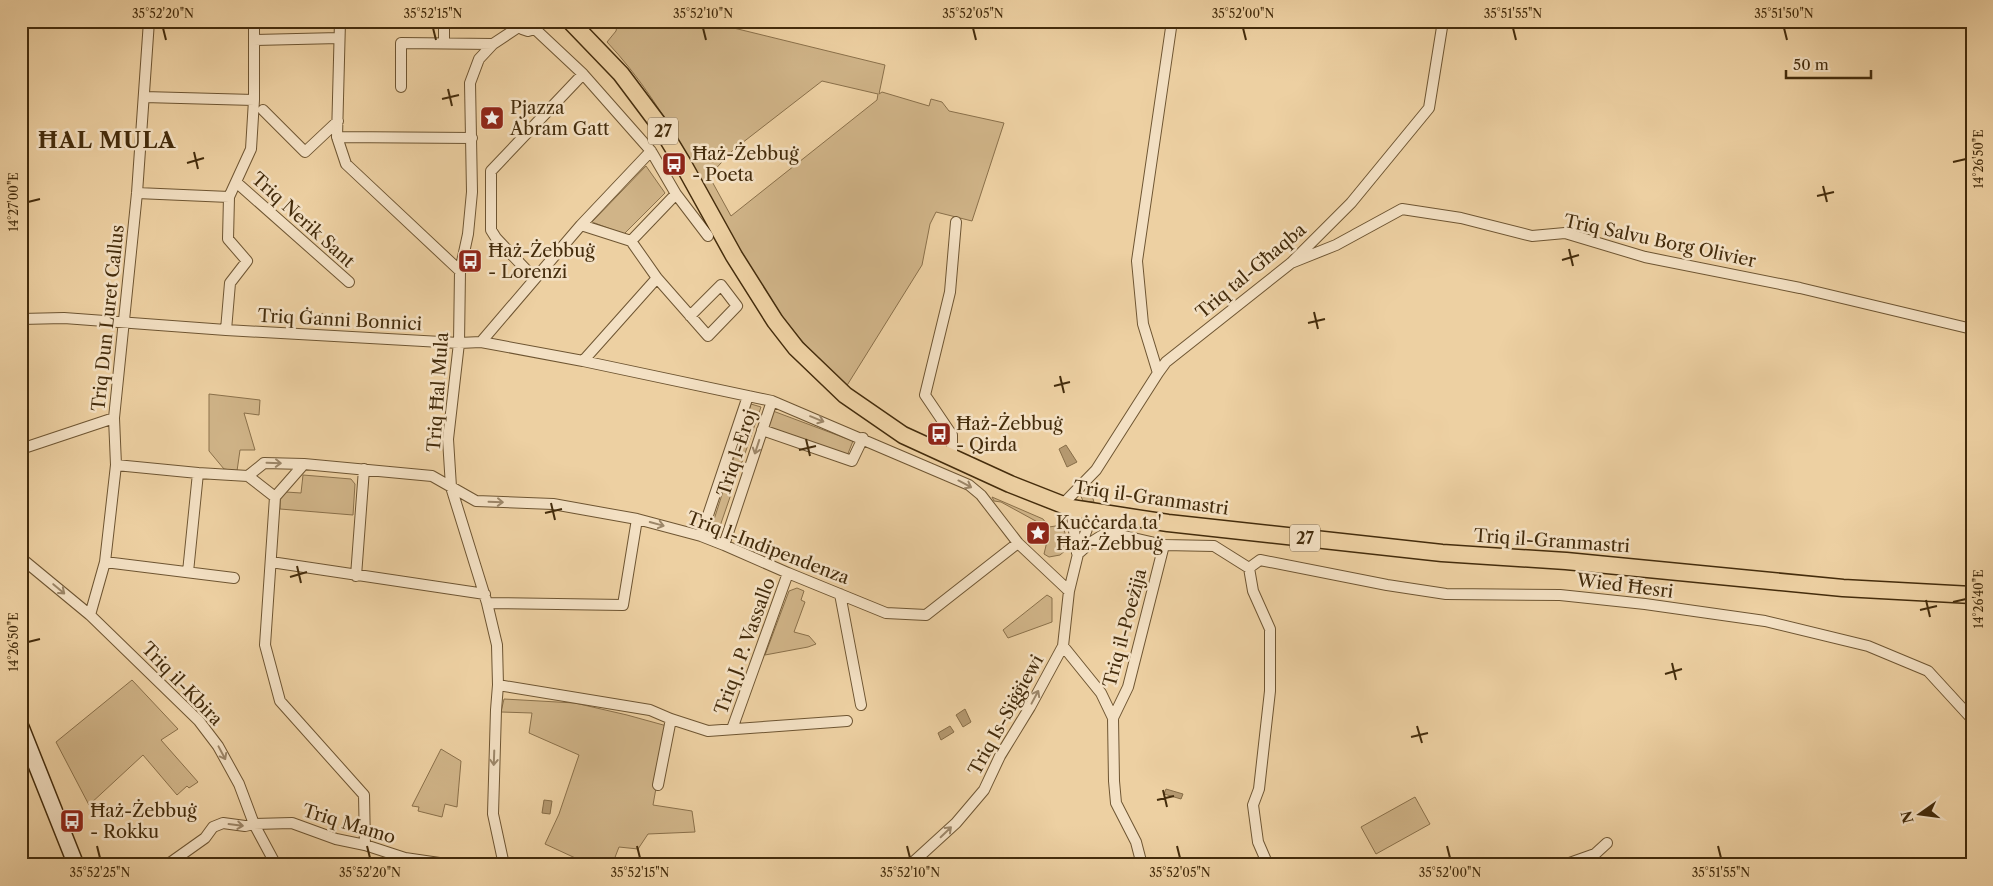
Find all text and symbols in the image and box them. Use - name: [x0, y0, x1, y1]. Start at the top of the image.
- text: 35°52'20"N: [132, 6, 194, 21]
- text: 35°52'15"N: [404, 6, 463, 21]
- text: 35°52'10"N: [673, 6, 733, 21]
- text: 35°52'05"N: [942, 6, 1004, 21]
- text: 35°52'00"N: [1212, 6, 1274, 21]
- text: 35°51'55"N: [1484, 6, 1542, 21]
- text: 35°51'50"N: [1754, 6, 1814, 21]
- scale bar: [1786, 48, 1870, 80]
- text: 50 m: [1793, 55, 1829, 74]
- place label: Pjazza Abram Gatt: [509, 97, 610, 140]
- place icon: Pjazza Abram Gatt: [479, 105, 505, 131]
- road number: 27: [648, 118, 678, 144]
- district label: ĦAL MULA: [38, 127, 176, 154]
- text: 14°26'50"E: [1971, 130, 1986, 188]
- place label: Ħaż-Żebbuġ - Poeta: [692, 142, 799, 186]
- bus stop icon: Ħaż-Żebbuġ - Poeta: [661, 151, 687, 177]
- street label: Triq Nerik Sant: [247, 168, 360, 273]
- text: 14°27'00"E: [6, 172, 21, 232]
- street label: Triq Salvu Borg Olivier: [1562, 210, 1758, 272]
- street label: Triq tal-Għaqba: [1191, 218, 1311, 323]
- street label: Triq Dun Luret Callus: [87, 224, 129, 412]
- place label: Ħaż-Żebbuġ - Lorenzi: [488, 239, 595, 283]
- bus stop icon: Ħaż-Żebbuġ - Lorenzi: [457, 248, 483, 274]
- street label: Triq Ġanni Bonnici: [257, 304, 423, 335]
- street label: Triq Ħal Mula: [423, 331, 453, 453]
- street label: Triq l-Eroj: [713, 407, 761, 499]
- place label: Ħaż-Żebbuġ - Qirda: [956, 412, 1063, 456]
- one-way arrow: [809, 415, 824, 425]
- bus stop icon: Ħaż-Żebbuġ - Qirda: [926, 421, 952, 447]
- one-way arrow: [751, 439, 761, 455]
- one-way arrow: [265, 458, 281, 468]
- street label: Triq il-Granmastri: [1072, 476, 1230, 520]
- one-way arrow: [958, 479, 973, 489]
- one-way arrow: [488, 497, 504, 506]
- street label: Triq l-Indipendenza: [684, 507, 853, 589]
- place label: Kuċċarda ta' Ħaż-Żebbuġ: [1056, 512, 1163, 555]
- one-way arrow: [648, 520, 664, 530]
- place icon: Kuċċarda ta' Ħaż-Żebbuġ: [1025, 520, 1051, 546]
- road number: 27: [1290, 524, 1320, 552]
- street label: Triq il-Granmastri: [1473, 525, 1631, 557]
- street label: Triq il-Poeżija: [1099, 566, 1152, 690]
- street label: Wied Ħesri: [1575, 569, 1675, 603]
- text: 14°26'40"E: [1971, 570, 1986, 628]
- street label: Triq J. P. Vassallo: [710, 575, 780, 717]
- one-way arrow: [52, 584, 65, 595]
- text: 14°26'50"E: [6, 613, 21, 671]
- street label: Triq il-Kbira: [137, 638, 228, 731]
- street label: Triq Is-Siġġiewi: [964, 650, 1048, 779]
- one-way arrow: [1030, 690, 1040, 705]
- one-way arrow: [217, 746, 227, 761]
- one-way arrow: [489, 750, 499, 766]
- north arrow: [1896, 788, 1946, 838]
- place label: Ħaż-Żebbuġ - Rokku: [90, 799, 197, 843]
- street label: Triq Mamo: [300, 799, 398, 849]
- bus stop icon: Ħaż-Żebbuġ - Rokku: [59, 808, 85, 834]
- text: N: [1897, 809, 1918, 825]
- one-way arrow: [228, 820, 244, 830]
- one-way arrow: [940, 826, 953, 838]
- text: 35°52'25"N: [70, 865, 131, 880]
- text: 35°52'20"N: [339, 865, 401, 880]
- text: 35°52'15"N: [611, 865, 670, 880]
- text: 35°52'10"N: [880, 865, 940, 880]
- text: 35°52'05"N: [1149, 865, 1211, 880]
- text: 35°52'00"N: [1419, 865, 1481, 880]
- text: 35°51'55"N: [1692, 865, 1750, 880]

